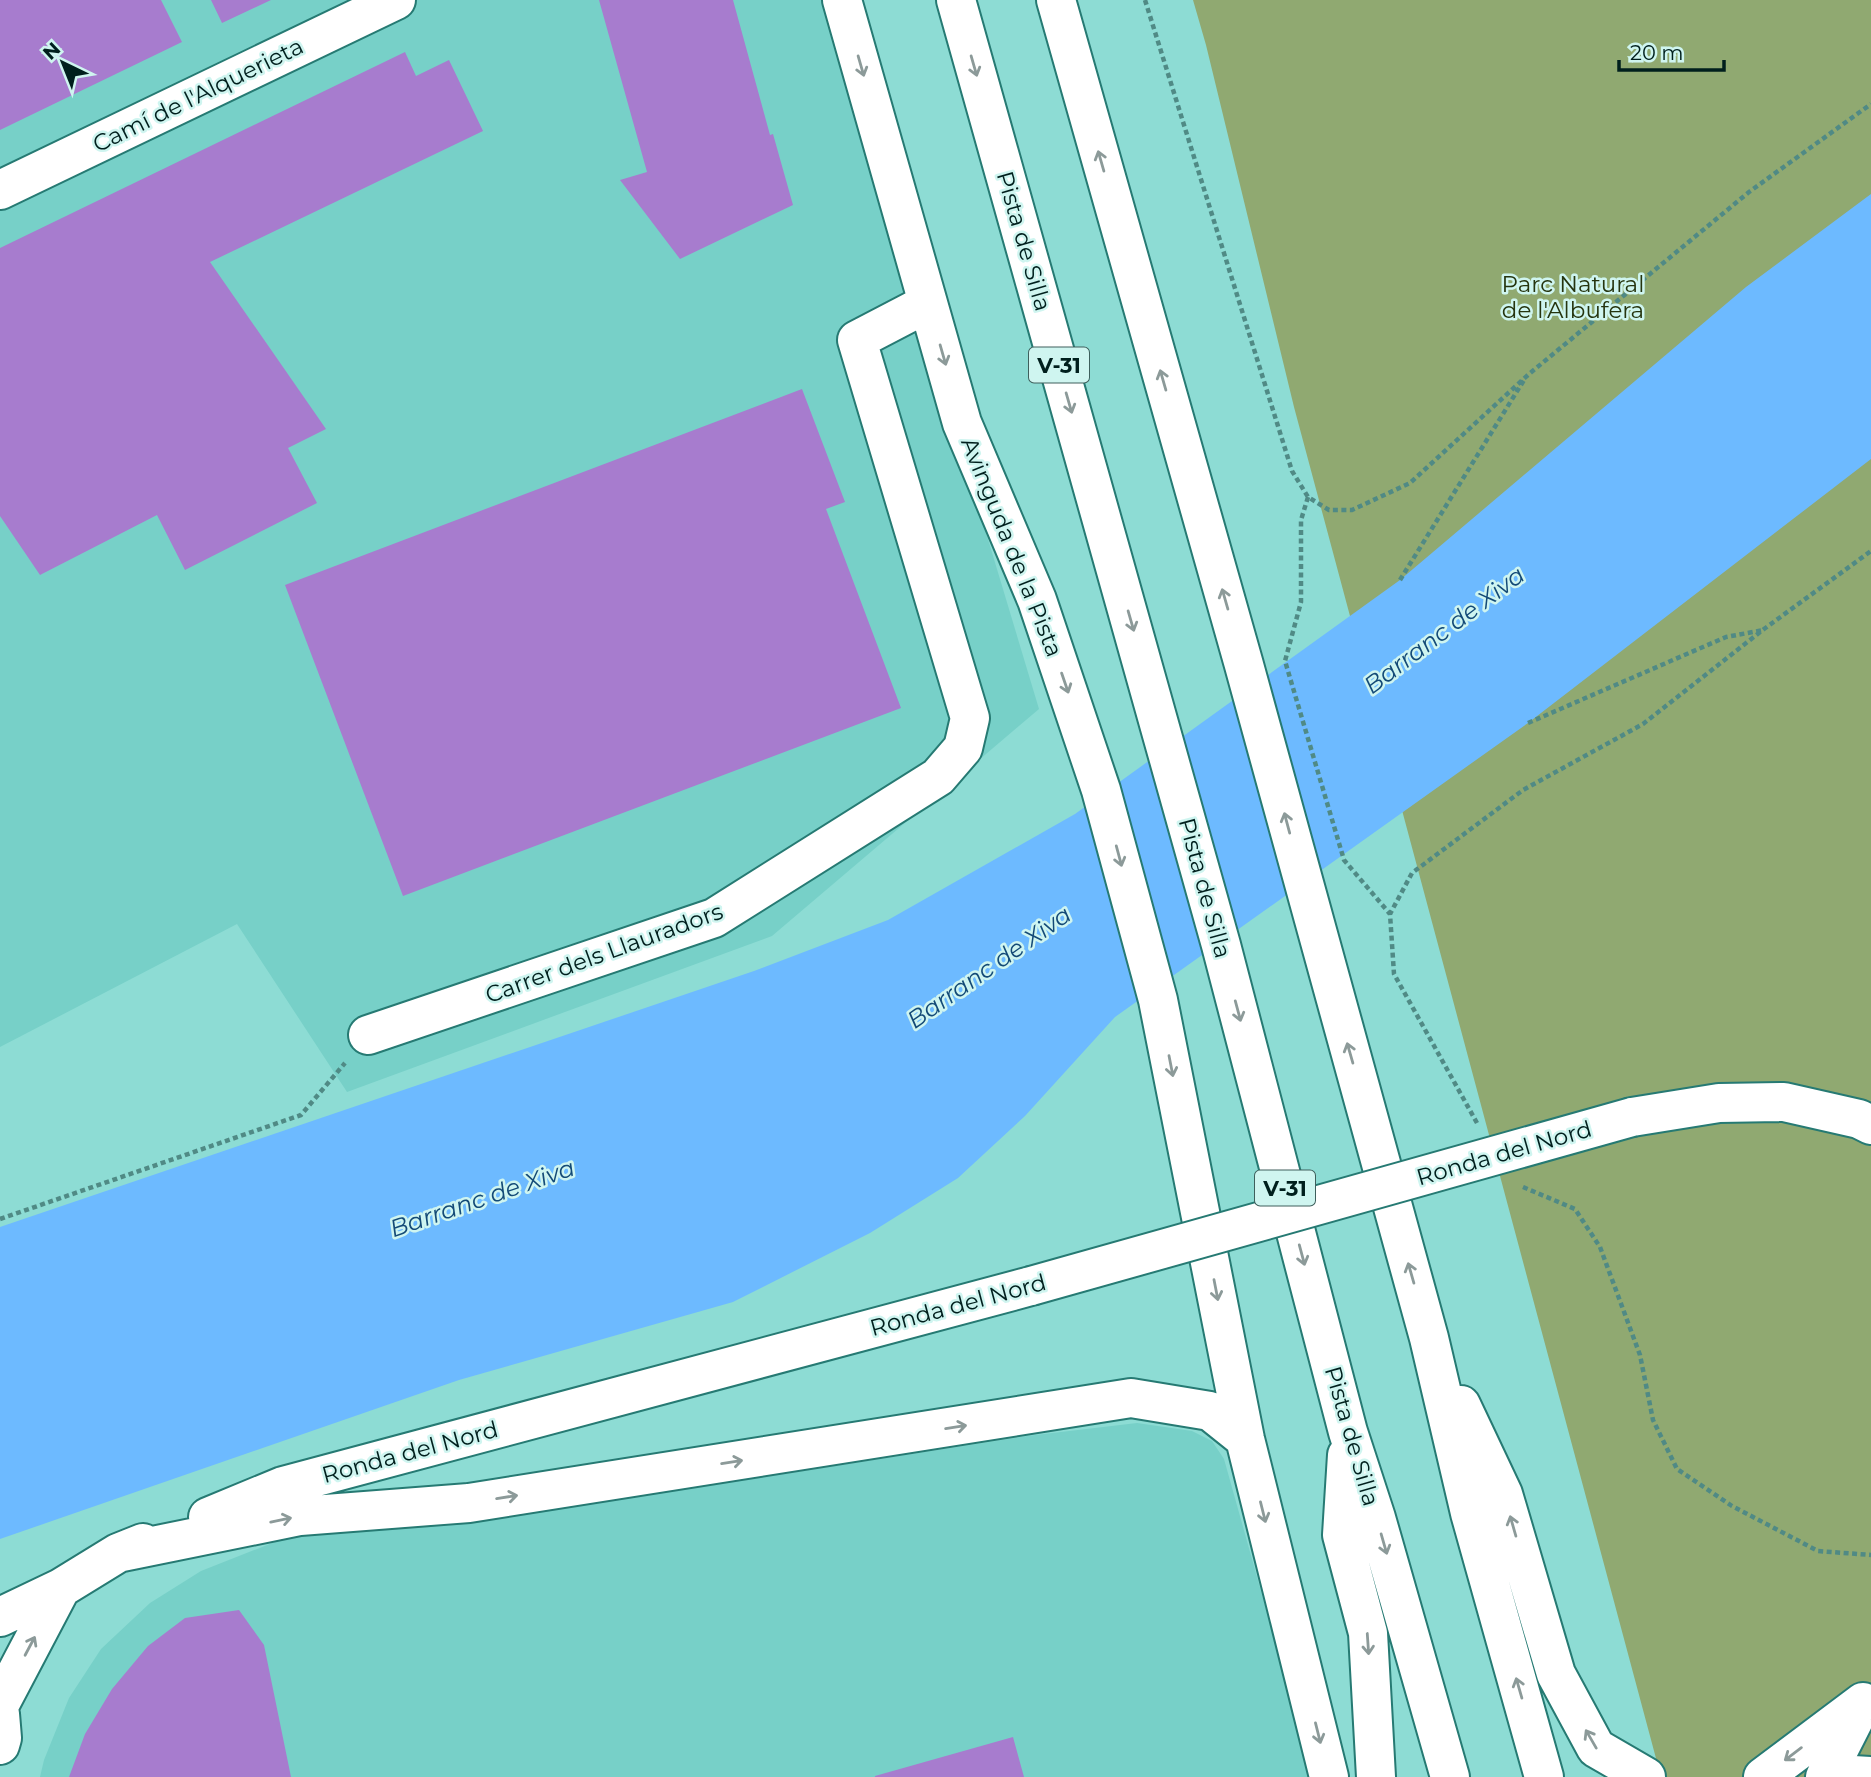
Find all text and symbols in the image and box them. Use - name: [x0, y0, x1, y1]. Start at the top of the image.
- north arrow: [28, 28, 98, 98]
- scale bar: [1619, 28, 1724, 72]
- street label: Camí de l'Alquerieta: [88, 32, 308, 158]
- text: N: [38, 37, 65, 65]
- text: 20 m: [1630, 40, 1684, 65]
- one-way arrow: [855, 54, 868, 76]
- one-way arrow: [968, 54, 981, 76]
- one-way arrow: [1094, 151, 1107, 173]
- street label: Pista de Silla: [991, 168, 1057, 314]
- park label: Parc Natural de l'Albufera: [1502, 270, 1644, 324]
- one-way arrow: [937, 344, 950, 366]
- road number: V-31: [1029, 348, 1089, 382]
- one-way arrow: [1156, 370, 1169, 392]
- one-way arrow: [1064, 391, 1077, 413]
- street label: Avinguda de la Pista: [955, 433, 1069, 661]
- water label: Barranc de Xiva: [1358, 560, 1530, 700]
- one-way arrow: [1218, 589, 1231, 611]
- one-way arrow: [1125, 610, 1138, 632]
- one-way arrow: [1060, 671, 1072, 693]
- one-way arrow: [1280, 812, 1293, 835]
- street label: Pista de Silla: [1173, 815, 1237, 961]
- one-way arrow: [1113, 844, 1126, 866]
- street label: Carrer dels Llauradors: [481, 897, 727, 1009]
- water label: Barranc de Xiva: [901, 900, 1077, 1034]
- one-way arrow: [1233, 1000, 1246, 1022]
- one-way arrow: [1343, 1043, 1356, 1065]
- one-way arrow: [1165, 1054, 1178, 1077]
- street label: Ronda del Nord: [1413, 1115, 1595, 1191]
- water label: Barranc de Xiva: [386, 1153, 578, 1243]
- road number: V-31: [1255, 1170, 1315, 1206]
- one-way arrow: [1296, 1243, 1309, 1266]
- one-way arrow: [1404, 1262, 1417, 1284]
- street label: Ronda del Nord: [867, 1268, 1049, 1342]
- one-way arrow: [1209, 1278, 1223, 1301]
- street label: Pista de Silla: [1319, 1363, 1385, 1509]
- street label: Ronda del Nord: [319, 1415, 501, 1489]
- one-way arrow: [944, 1420, 967, 1433]
- one-way arrow: [720, 1455, 742, 1468]
- one-way arrow: [495, 1490, 518, 1503]
- one-way arrow: [1257, 1500, 1270, 1523]
- one-way arrow: [269, 1512, 292, 1526]
- one-way arrow: [1505, 1516, 1518, 1538]
- one-way arrow: [1378, 1532, 1391, 1554]
- one-way arrow: [1362, 1632, 1375, 1655]
- one-way arrow: [24, 1636, 38, 1657]
- one-way arrow: [1512, 1677, 1525, 1700]
- one-way arrow: [1312, 1721, 1325, 1744]
- one-way arrow: [1584, 1729, 1598, 1749]
- one-way arrow: [1784, 1746, 1803, 1761]

